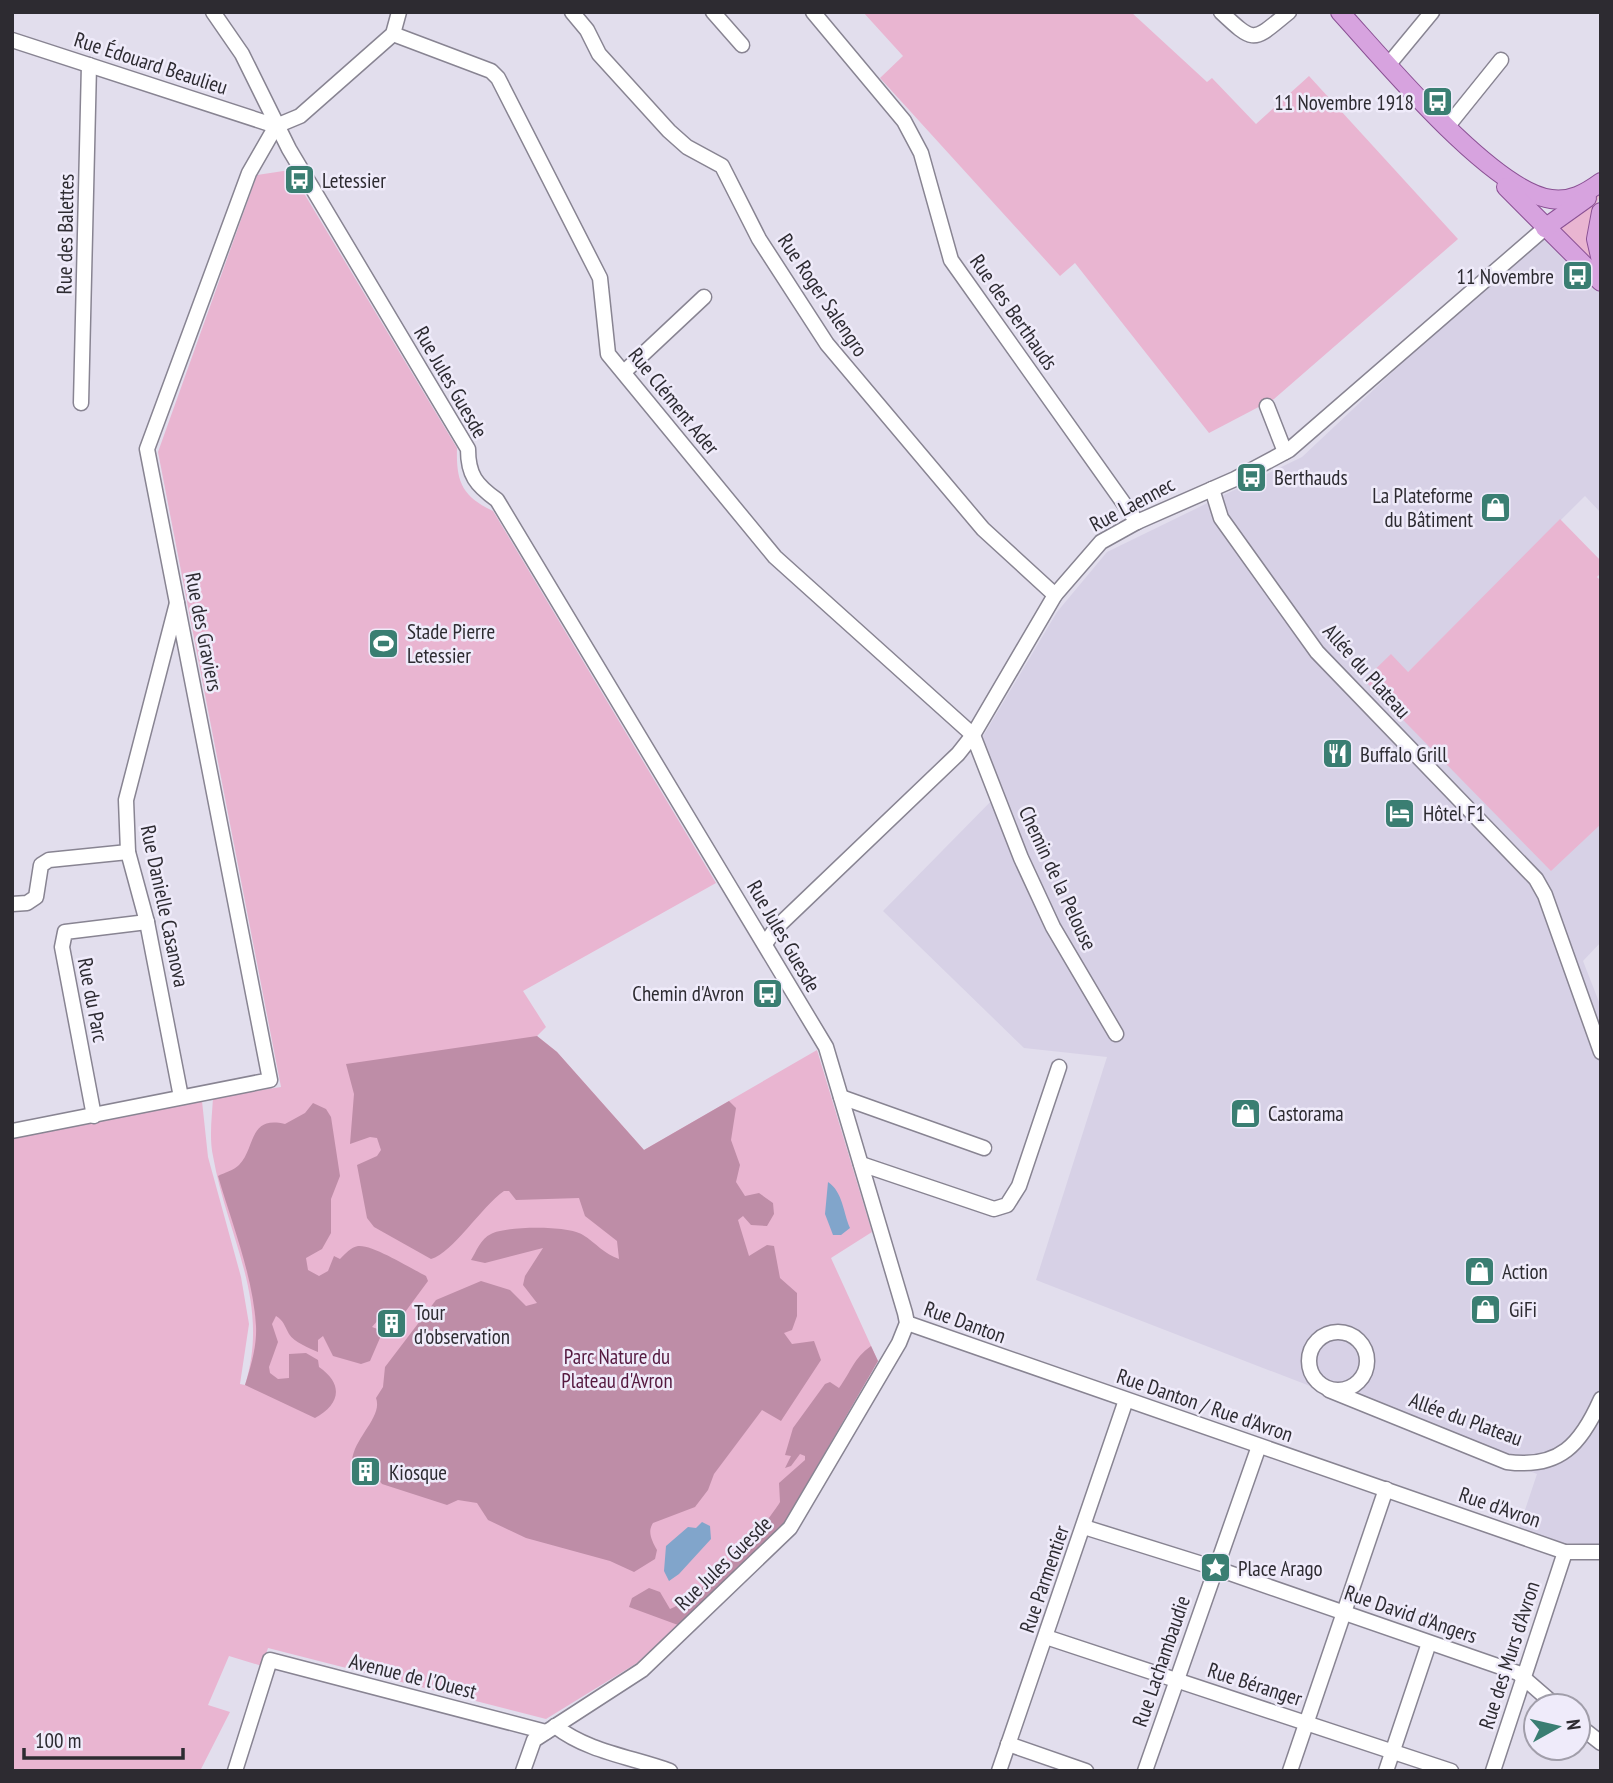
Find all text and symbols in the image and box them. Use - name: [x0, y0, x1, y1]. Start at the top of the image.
- street label: Rue Édouard Beaulieu: [71, 25, 231, 101]
- bus stop icon: 11 Novembre 1918: [1420, 85, 1454, 119]
- place label: 11 Novembre 1918: [1274, 89, 1414, 116]
- bus stop icon: Letessier: [282, 163, 316, 197]
- place label: Letessier: [322, 167, 386, 194]
- street label: Rue des Balettes: [50, 173, 80, 295]
- street label: Rue Roger Salengro: [772, 228, 874, 362]
- street label: Rue des Berthauds: [964, 249, 1064, 375]
- bus stop icon: 11 Novembre: [1560, 259, 1594, 293]
- place label: 11 Novembre: [1456, 263, 1554, 290]
- street label: Rue Jules Guesde: [408, 321, 494, 443]
- street label: Rue Clément Ader: [623, 342, 726, 460]
- bus stop icon: Berthauds: [1234, 460, 1268, 494]
- place label: Berthauds: [1274, 464, 1348, 491]
- street label: Rue Laennec: [1085, 470, 1180, 538]
- place label: La Plateforme du Bâtiment: [1372, 482, 1473, 533]
- shop icon: La Plateforme du Bâtiment: [1479, 490, 1513, 524]
- street label: Rue des Graviers: [179, 570, 229, 694]
- place label: Stade Pierre Letessier: [407, 618, 495, 669]
- street label: Allée du Plateau: [1317, 618, 1417, 724]
- sports icon: Stade Pierre Letessier: [367, 626, 401, 660]
- restaurant icon: Buffalo Grill: [1320, 737, 1354, 771]
- place label: Buffalo Grill: [1360, 741, 1447, 768]
- hotel icon: Hôtel F1: [1383, 796, 1417, 830]
- place label: Hôtel F1: [1423, 800, 1485, 827]
- street label: Chemin de la Pelouse: [1013, 802, 1103, 954]
- street label: Rue Danielle Casanova: [135, 823, 195, 989]
- street label: Rue Jules Guesde: [741, 875, 827, 997]
- street label: Rue du Parc: [72, 955, 115, 1045]
- bus stop icon: Chemin d'Avron: [750, 976, 784, 1010]
- place label: Chemin d'Avron: [632, 980, 744, 1007]
- shop icon: Castorama: [1228, 1096, 1262, 1130]
- place label: Castorama: [1268, 1100, 1344, 1127]
- shop icon: Action: [1462, 1254, 1496, 1288]
- place label: Action: [1502, 1258, 1548, 1285]
- shop icon: GiFi: [1469, 1292, 1503, 1326]
- street label: Rue Danton: [921, 1295, 1009, 1349]
- place label: GiFi: [1509, 1296, 1537, 1323]
- place label: Tour d'observation: [414, 1299, 510, 1350]
- building icon: Tour d'observation: [374, 1307, 408, 1341]
- park label: Parc Nature du Plateau d'Avron: [561, 1343, 673, 1394]
- street label: Rue Danton / Rue d'Avron: [1113, 1362, 1297, 1448]
- street label: Allée du Plateau: [1406, 1386, 1526, 1452]
- building icon: Kiosque: [349, 1455, 383, 1489]
- place label: Kiosque: [389, 1459, 447, 1486]
- street label: Rue d'Avron: [1456, 1480, 1544, 1534]
- street label: Rue Jules Guesde: [669, 1510, 777, 1616]
- street label: Rue Parmentier: [1013, 1522, 1075, 1636]
- place icon: Place Arago: [1198, 1551, 1232, 1585]
- place label: Place Arago: [1238, 1555, 1323, 1582]
- street label: Rue des Murs d'Avron: [1472, 1578, 1546, 1732]
- street label: Rue David d'Angers: [1341, 1579, 1481, 1649]
- street label: Rue Lachambaudie: [1126, 1592, 1196, 1730]
- street label: Avenue de l'Ouest: [347, 1647, 480, 1705]
- street label: Rue Béranger: [1204, 1656, 1306, 1712]
- north arrow: [1522, 1692, 1592, 1762]
- scale bar: [24, 1716, 184, 1760]
- text: N: [1561, 1718, 1586, 1731]
- text: 100 m: [35, 1727, 81, 1754]

